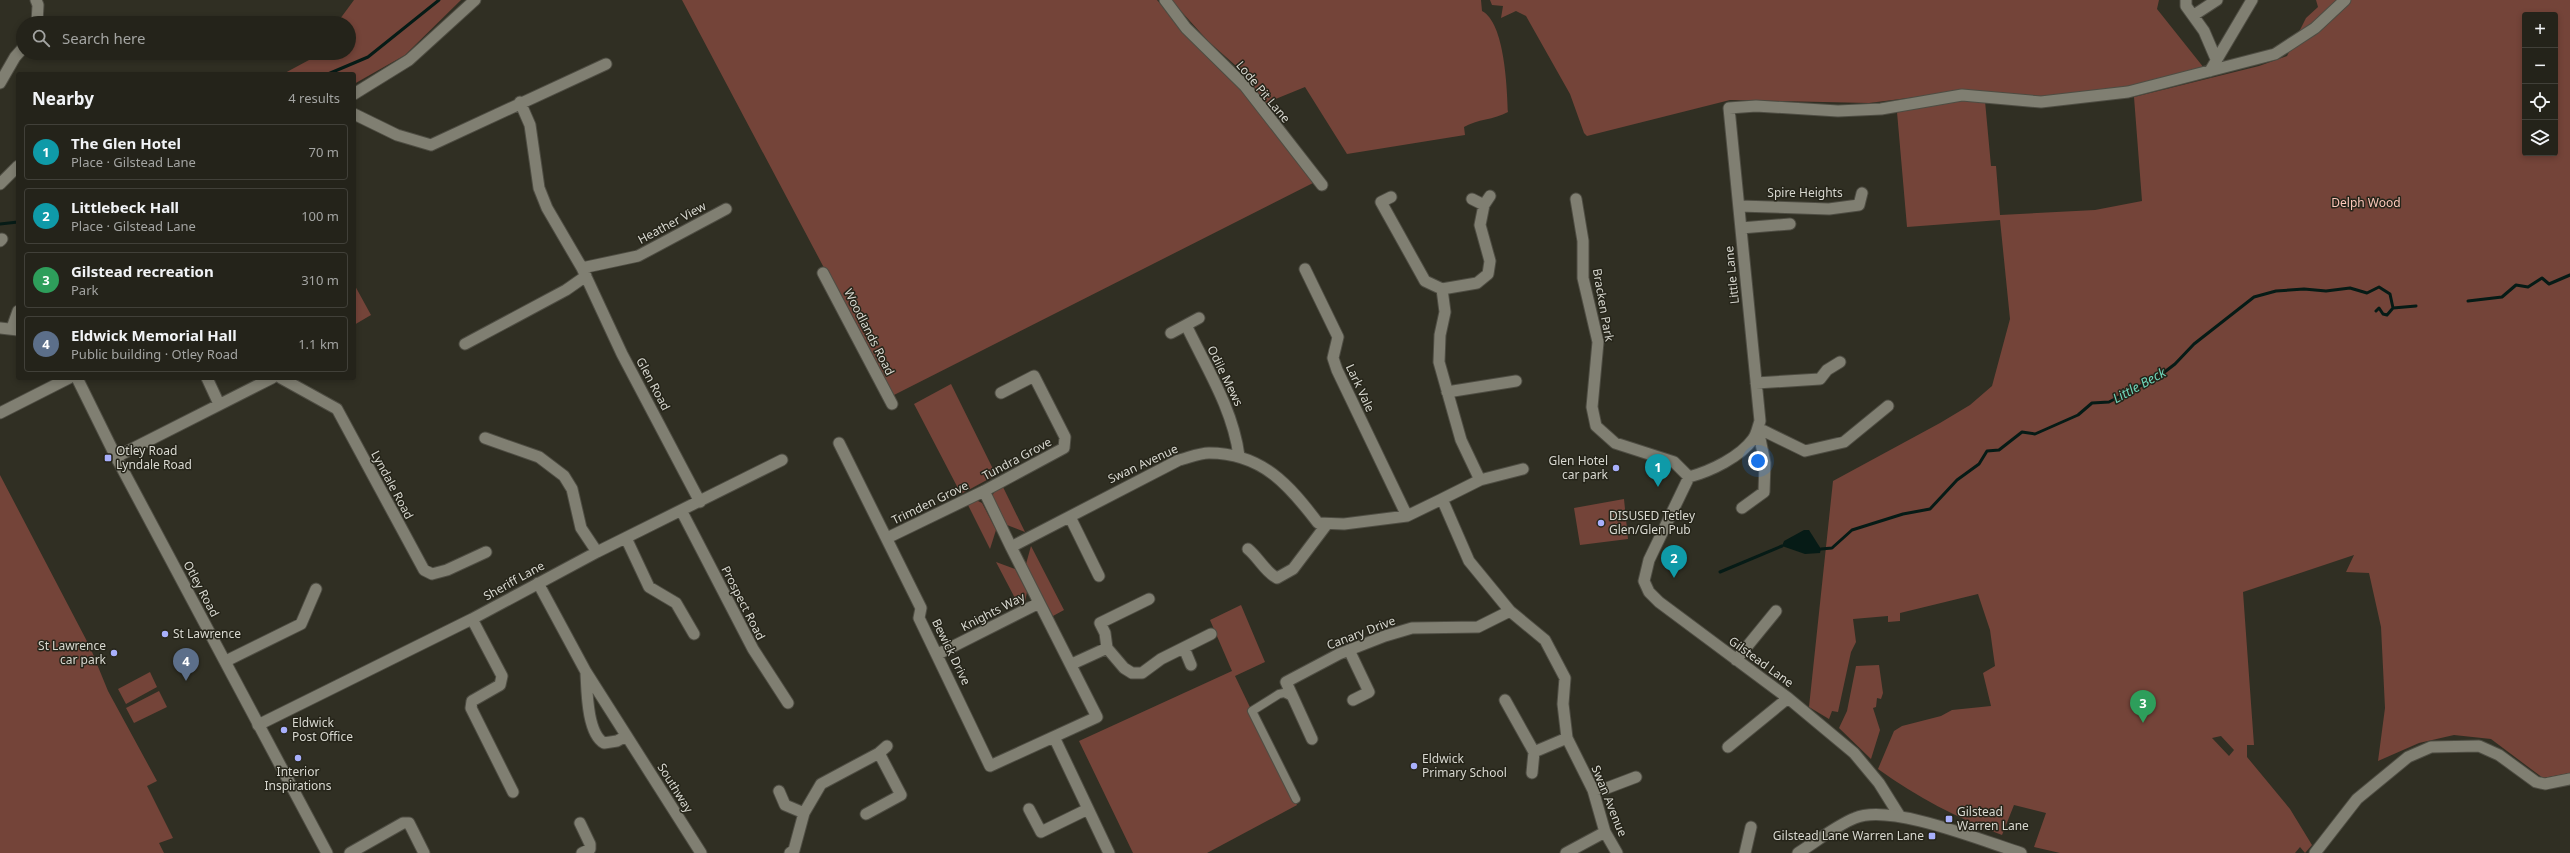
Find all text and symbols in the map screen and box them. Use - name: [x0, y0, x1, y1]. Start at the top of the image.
- map controls: [2522, 12, 2558, 156]
- button: +: [2522, 12, 2558, 48]
- search box: [16, 16, 356, 60]
- icon: search: [30, 27, 52, 49]
- text: Search here: [62, 28, 145, 48]
- button: −: [2522, 48, 2558, 84]
- street label: Lode Pit Lane: [1232, 57, 1294, 126]
- button: locate: [2522, 84, 2558, 120]
- text: Nearby: [32, 87, 94, 110]
- text: 4 results: [288, 89, 340, 107]
- button: layers: [2522, 120, 2558, 156]
- text: The Glen Hotel: [71, 133, 181, 153]
- text: 1: [42, 143, 50, 161]
- text: 70 m: [309, 143, 339, 161]
- text: Place · Gilstead Lane: [71, 153, 196, 171]
- street label: Spire Heights: [1767, 184, 1843, 201]
- park label: Delph Wood: [2331, 194, 2401, 211]
- text: Littlebeck Hall: [71, 197, 179, 217]
- street label: Heather View: [635, 197, 709, 248]
- text: 2: [42, 207, 50, 225]
- text: 100 m: [301, 207, 339, 225]
- text: Place · Gilstead Lane: [71, 217, 196, 235]
- street label: Little Lane: [1720, 245, 1743, 305]
- text: Gilstead recreation: [71, 261, 214, 281]
- street label: Bracken Park: [1589, 267, 1618, 343]
- text: 3: [42, 271, 50, 289]
- text: 310 m: [301, 271, 339, 289]
- text: Park: [71, 281, 98, 299]
- street label: Woodlands Road: [840, 286, 899, 378]
- text: Eldwick Memorial Hall: [71, 325, 237, 345]
- text: 4: [42, 335, 50, 353]
- text: 1.1 km: [298, 335, 339, 353]
- street label: Odile Mews: [1203, 343, 1248, 409]
- text: Public building · Otley Road: [71, 345, 238, 363]
- street label: Glen Road: [632, 354, 675, 413]
- street label: Lark Vale: [1342, 361, 1379, 415]
- water label: Little Beck: [2109, 363, 2169, 407]
- street label: Tundra Grove: [979, 433, 1055, 484]
- street label: Swan Avenue: [1105, 440, 1181, 487]
- place label: Otley Road Lyndale Road: [116, 442, 192, 473]
- street label: Lyndale Road: [367, 447, 418, 522]
- your location: [1748, 451, 1768, 471]
- place label: Glen Hotel car park: [1549, 452, 1609, 483]
- marker: Otley Road Lyndale Road: [103, 453, 113, 463]
- pin: 1: [1645, 454, 1671, 487]
- marker: Glen Hotel car park: [1611, 463, 1621, 473]
- street label: Trimden Grove: [889, 477, 971, 528]
- place label: DISUSED Tetley Glen/Glen Pub: [1609, 507, 1696, 538]
- marker: DISUSED Tetley Glen/Glen Pub: [1596, 518, 1606, 528]
- pin: 2: [1661, 545, 1687, 578]
- street label: Sheriff Lane: [480, 557, 548, 604]
- street label: Otley Road: [180, 558, 223, 620]
- street label: Prospect Road: [717, 563, 769, 643]
- street label: Knights Way: [958, 588, 1028, 635]
- street label: Canary Drive: [1324, 612, 1398, 653]
- street label: Bewick Drive: [928, 616, 975, 688]
- place label: St Lawrence: [173, 625, 241, 642]
- marker: St Lawrence: [160, 629, 170, 639]
- street label: Gilstead Lane: [1725, 632, 1797, 691]
- place label: St Lawrence car park: [38, 637, 107, 668]
- marker: St Lawrence car park: [109, 648, 119, 658]
- pin: 4: [173, 648, 199, 681]
- pin: 3: [2130, 690, 2156, 723]
- place label: Eldwick Post Office: [292, 714, 353, 745]
- marker: Eldwick Post Office: [279, 725, 289, 735]
- place label: Eldwick Primary School: [1422, 750, 1507, 781]
- marker: Interior Inspirations: [293, 753, 303, 763]
- street label: Southway: [654, 760, 698, 816]
- marker: Eldwick Primary School: [1409, 761, 1419, 771]
- place label: Interior Inspirations: [264, 763, 332, 794]
- street label: Swan Avenue: [1587, 763, 1632, 839]
- place label: Gilstead Warren Lane: [1957, 803, 2029, 834]
- marker: Gilstead Warren Lane: [1944, 814, 1954, 824]
- place label: Gilstead Lane Warren Lane: [1773, 827, 1924, 844]
- marker: Gilstead Lane Warren Lane: [1927, 831, 1937, 841]

